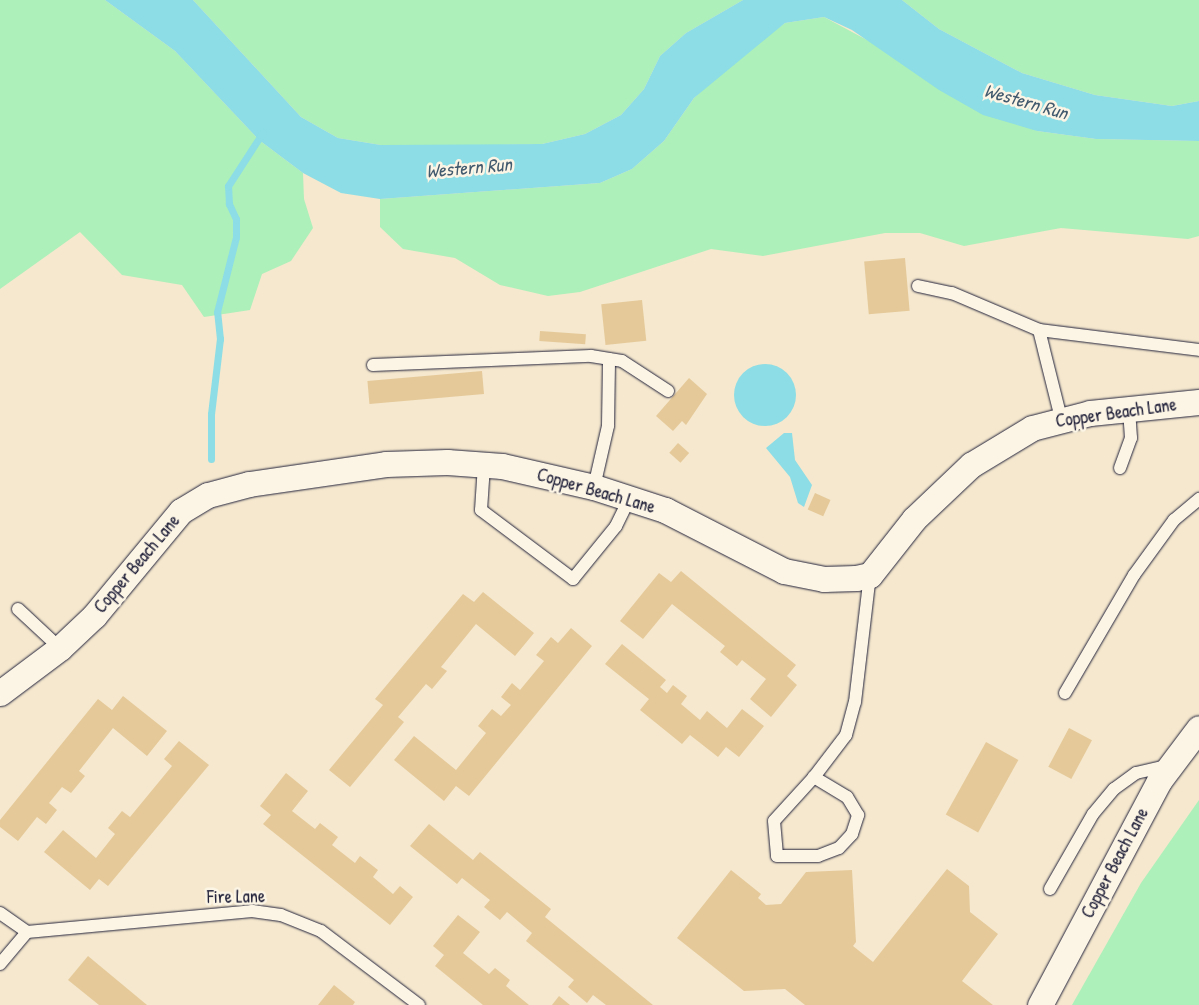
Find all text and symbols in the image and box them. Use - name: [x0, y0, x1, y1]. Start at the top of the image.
- water label: Western Run: [982, 79, 1070, 125]
- water label: Western Run: [425, 153, 513, 183]
- street label: Copper Beach Lane: [1054, 394, 1178, 432]
- street label: Copper Beach Lane: [534, 464, 658, 518]
- street label: Copper Beach Lane: [90, 510, 184, 618]
- street label: Copper Beach Lane: [1077, 804, 1153, 922]
- street label: Fire Lane: [207, 886, 265, 908]

